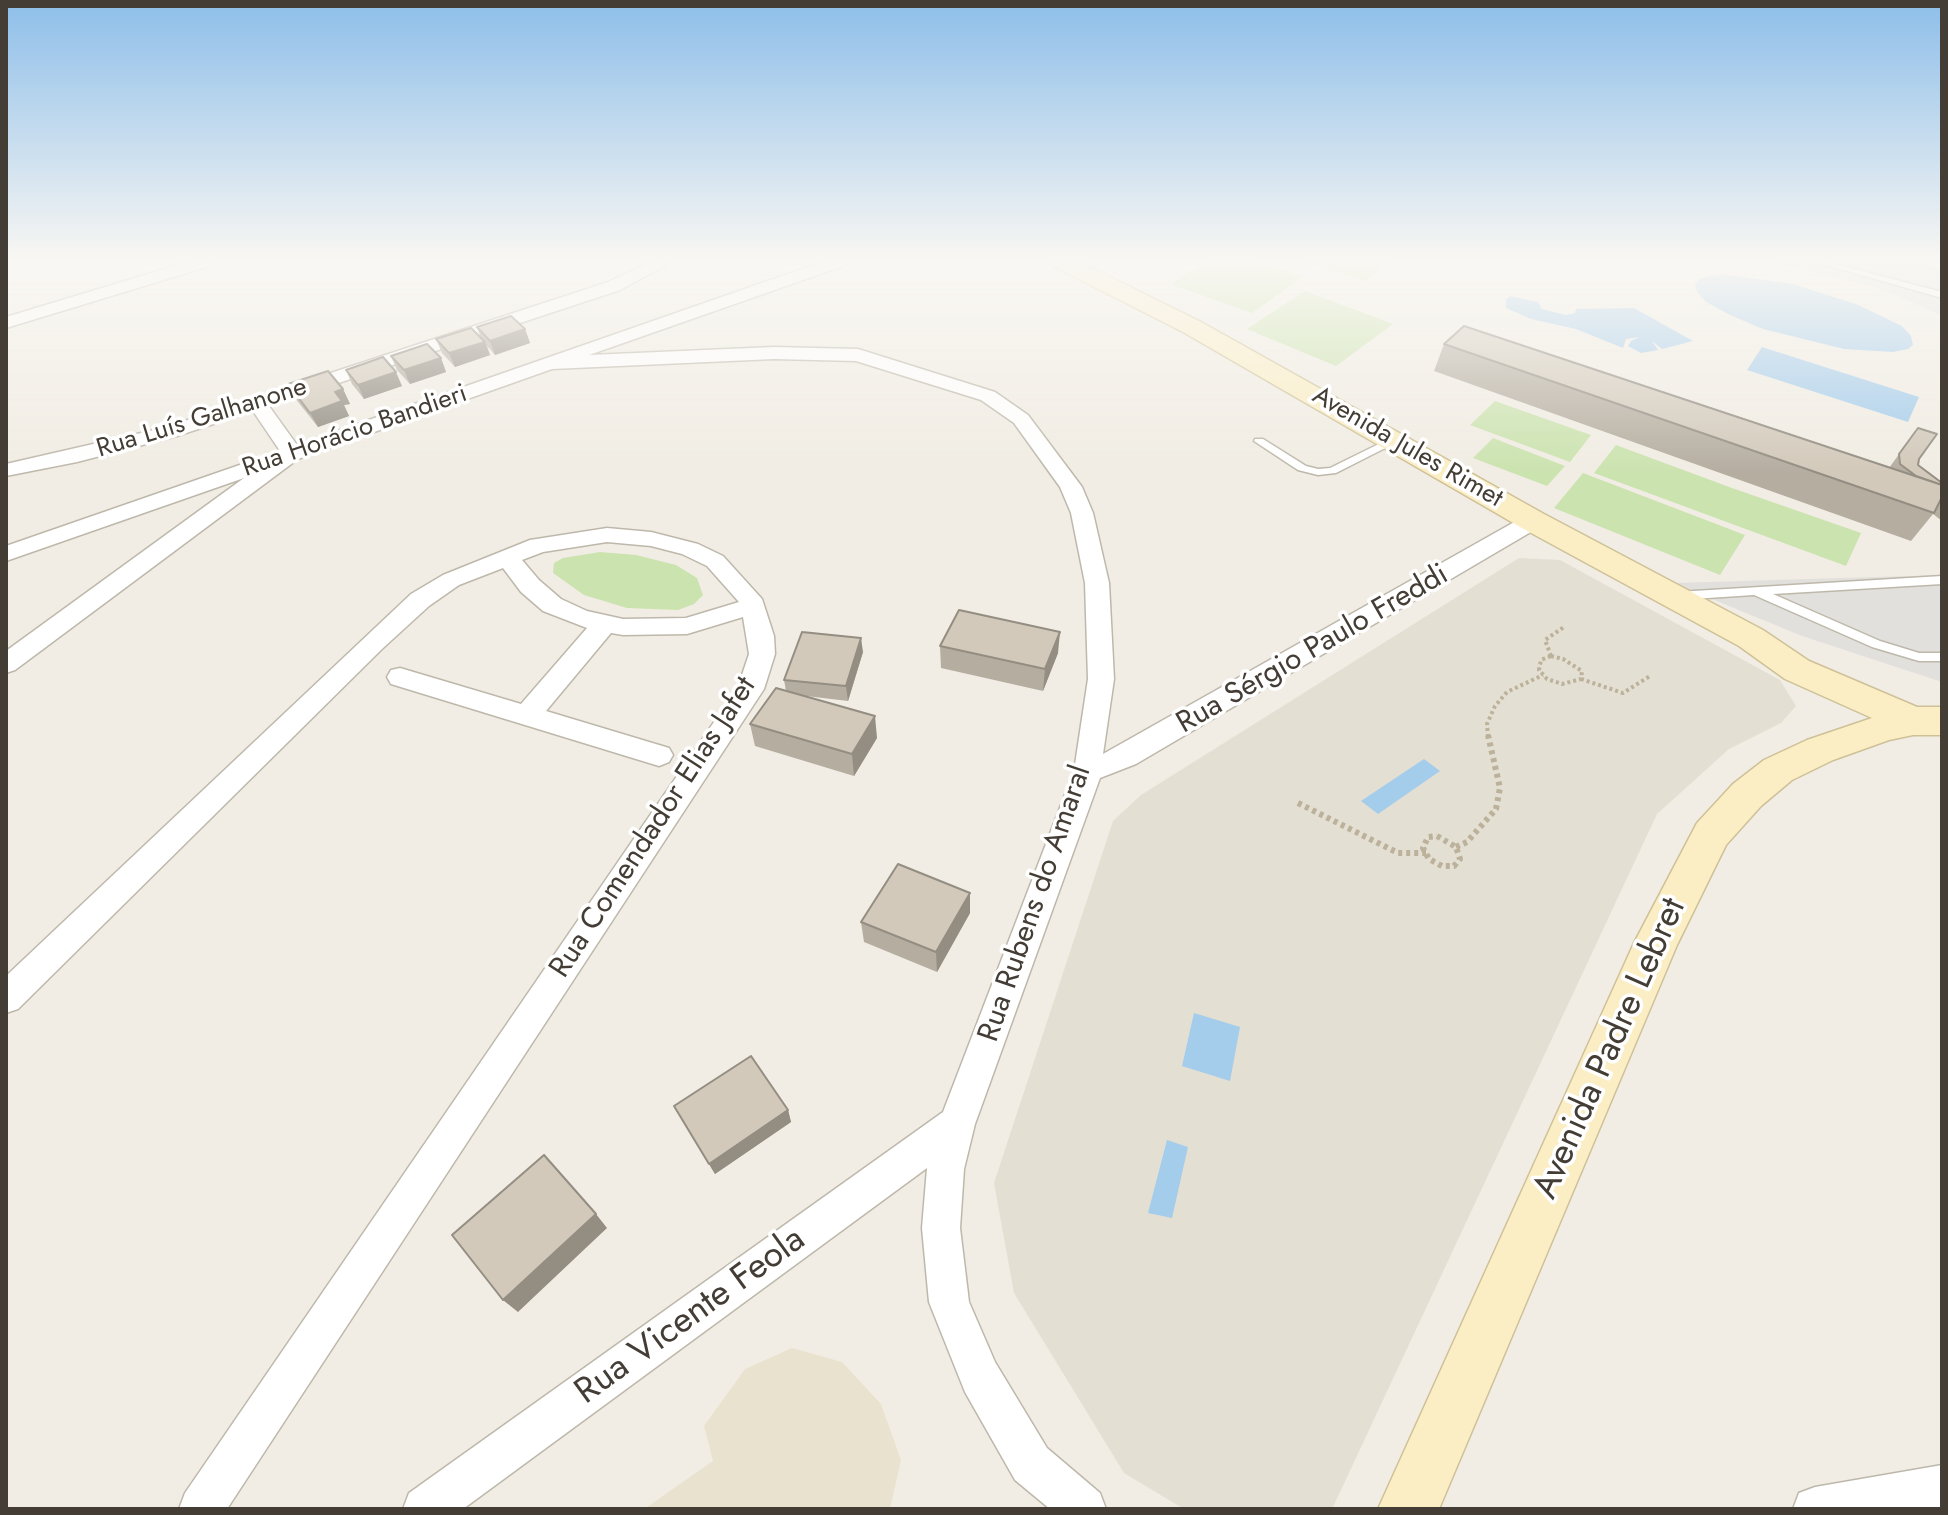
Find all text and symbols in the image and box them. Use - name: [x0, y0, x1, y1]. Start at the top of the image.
- street label: Rua Luís Galhanone: [93, 372, 311, 466]
- street label: Rua Horácio Bandieri: [239, 379, 471, 485]
- street label: Avenida Jules Rimet: [1306, 381, 1508, 515]
- street label: Rua Sérgio Paulo Freddi: [1171, 557, 1455, 743]
- street label: Rua Comendador Elias Jafet: [543, 671, 765, 985]
- street label: Rua Rubens do Amaral: [972, 761, 1100, 1047]
- street label: Avenida Padre Lebret: [1525, 892, 1697, 1206]
- street label: Rua Vicente Feola: [568, 1219, 814, 1415]

